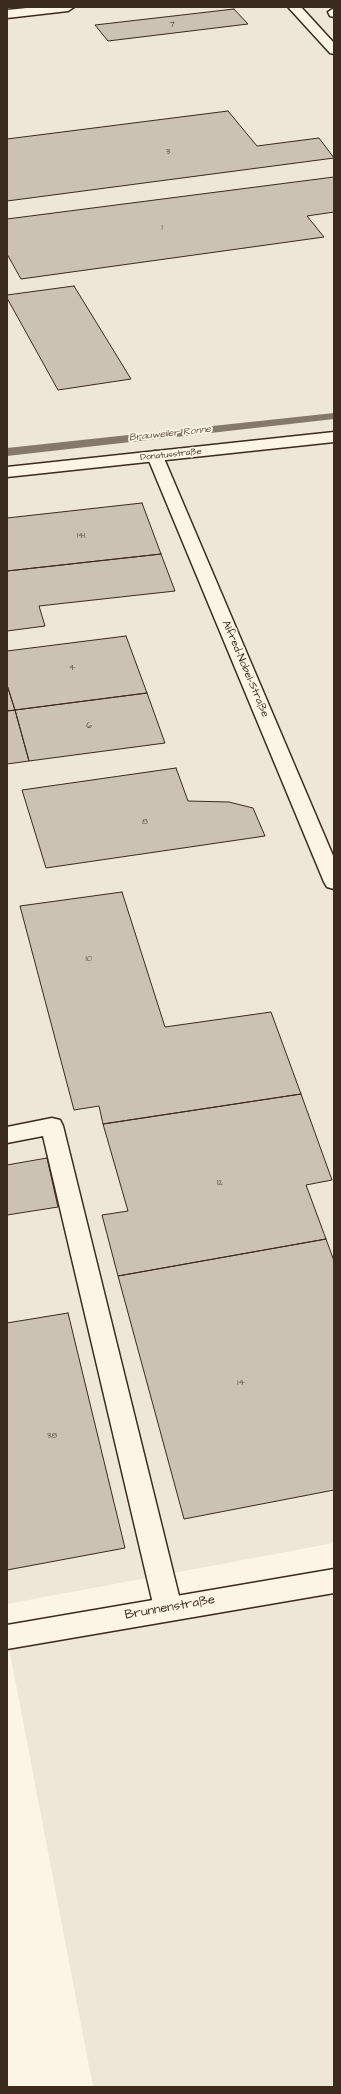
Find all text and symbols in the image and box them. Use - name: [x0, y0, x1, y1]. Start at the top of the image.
- house number: 7: [169, 20, 175, 30]
- house number: 3: [166, 147, 170, 157]
- house number: 1: [161, 223, 163, 233]
- water label: Brauweiler Ronne: [128, 424, 212, 444]
- street label: Donatusstraße: [140, 446, 202, 464]
- house number: 141: [77, 531, 85, 541]
- street label: Alfred-Nobel-Straße: [219, 619, 271, 719]
- house number: 4: [69, 663, 75, 673]
- house number: 6: [86, 721, 92, 731]
- house number: 8: [142, 817, 148, 827]
- house number: 10: [86, 954, 92, 964]
- house number: 12: [217, 1178, 223, 1188]
- house number: 14: [237, 1378, 245, 1388]
- house number: 38: [47, 1431, 57, 1441]
- street label: Brunnenstraße: [124, 1592, 216, 1624]

